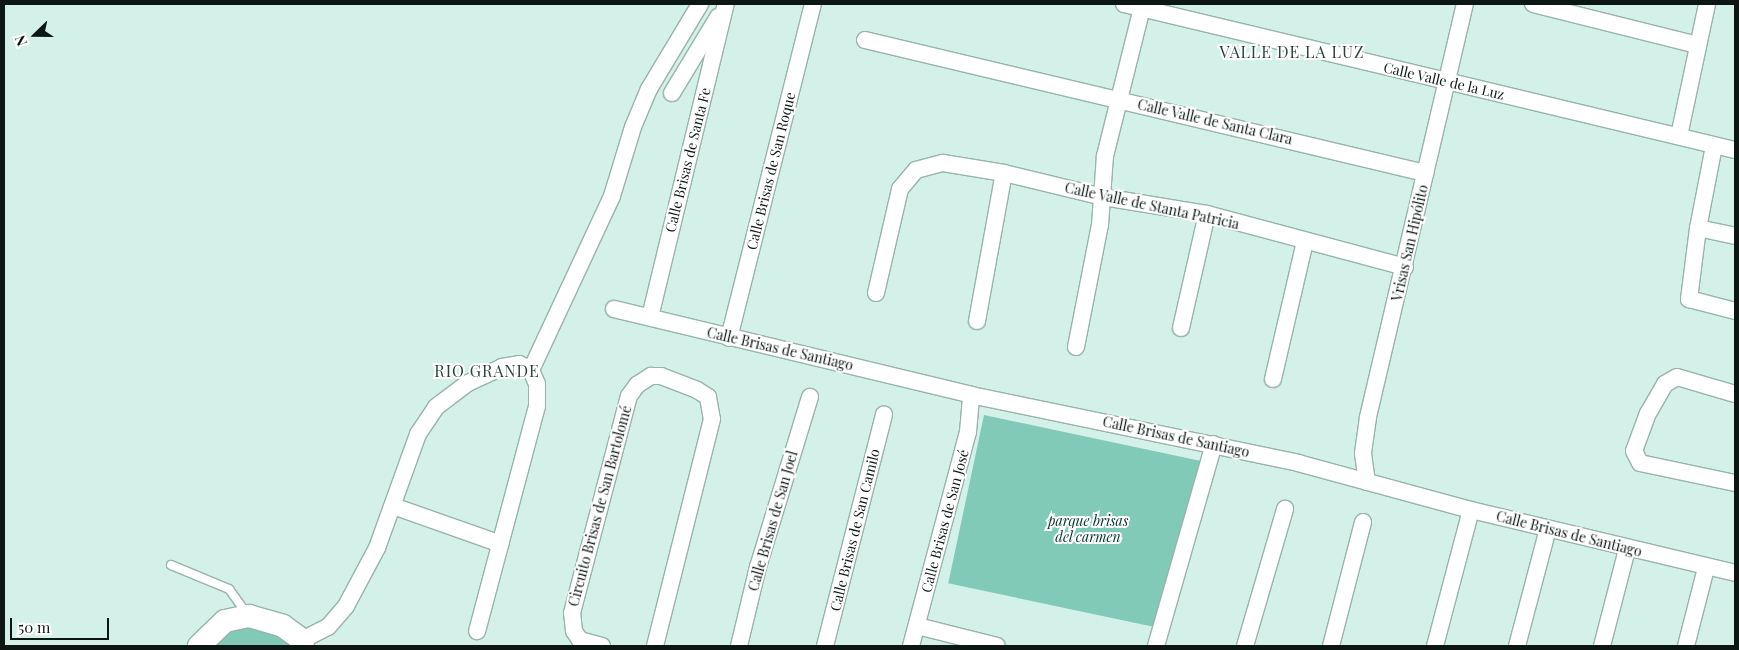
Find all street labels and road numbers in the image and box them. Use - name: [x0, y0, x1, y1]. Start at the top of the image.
- street label: Calle Valle de la Luz: [1381, 59, 1507, 103]
- street label: Calle Brisas de Santa Fe: [662, 86, 714, 234]
- street label: Calle Brisas de San Roque: [743, 90, 799, 252]
- street label: Calle Valle de Santa Clara: [1136, 96, 1294, 148]
- street label: Calle Valle de Stanta Patricia: [1063, 179, 1241, 233]
- street label: Vrisas San Hipólito: [1388, 183, 1432, 303]
- street label: Calle Brisas de Santiago: [705, 324, 855, 374]
- street label: Circuito Brisas de San Bartolomé: [565, 404, 635, 608]
- street label: Calle Brisas de Santiago: [1101, 413, 1251, 461]
- street label: Calle Brisas de San Camilo: [827, 447, 883, 613]
- street label: Calle Brisas de San José: [918, 448, 972, 594]
- street label: Calle Brisas de San Joel: [745, 449, 801, 593]
- street label: Calle Brisas de Santiago: [1494, 508, 1644, 560]

